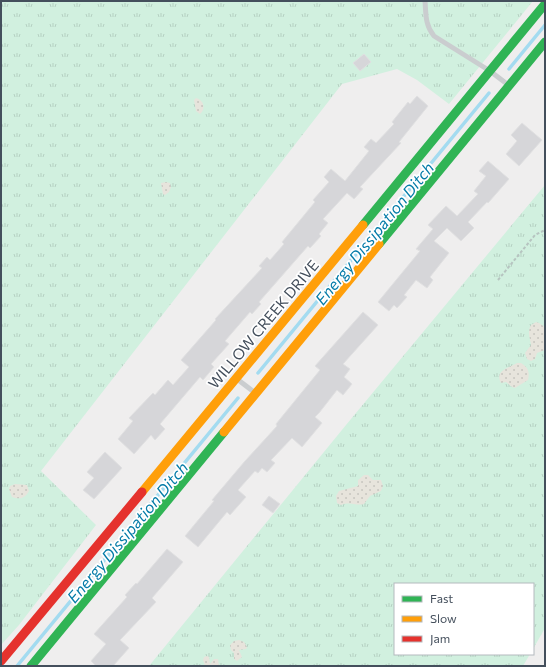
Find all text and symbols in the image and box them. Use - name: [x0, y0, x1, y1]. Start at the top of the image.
- water label: Energy Dissipation Ditch: [311, 158, 437, 308]
- street label: WILLOW CREEK DRIVE: [204, 256, 322, 392]
- water label: Energy Dissipation Ditch: [63, 458, 191, 606]
- legend: [394, 583, 534, 655]
- text: Fast: [430, 591, 453, 605]
- text: Slow: [430, 611, 457, 625]
- text: Jam: [430, 631, 450, 646]

